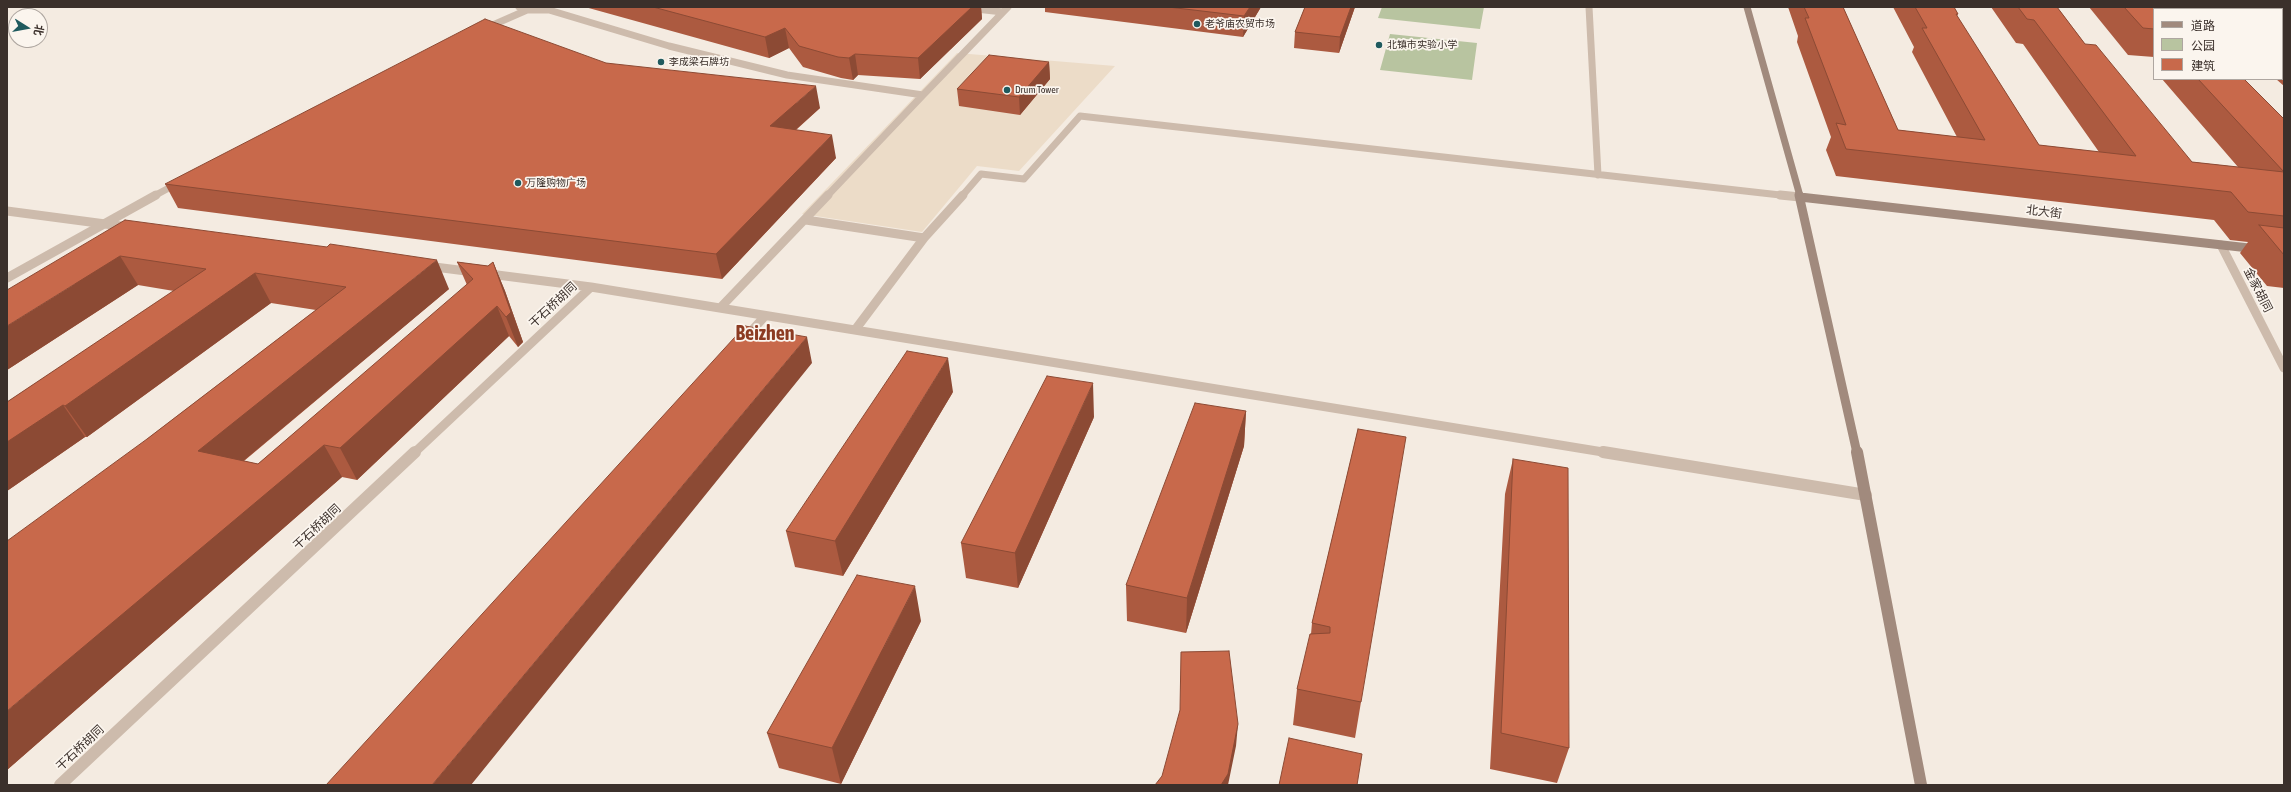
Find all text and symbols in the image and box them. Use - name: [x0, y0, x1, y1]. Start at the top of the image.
- north arrow: [8, 8, 48, 48]
- legend: [2153, 8, 2283, 80]
- place label: 老爷庙农贸市场: [1205, 18, 1275, 30]
- marker: 老爷庙农贸市场: [1192, 19, 1202, 29]
- text: 道路: [2191, 19, 2215, 33]
- text: 北: [32, 24, 46, 37]
- place label: 北镇市实验小学: [1387, 39, 1457, 51]
- text: 公园: [2191, 39, 2215, 53]
- marker: 北镇市实验小学: [1374, 40, 1384, 50]
- place label: 李成梁石牌坊: [669, 56, 729, 68]
- marker: 李成梁石牌坊: [656, 57, 666, 67]
- text: 建筑: [2191, 59, 2215, 73]
- place label: Drum Tower: [1015, 84, 1059, 96]
- marker: Drum Tower: [1002, 85, 1012, 95]
- place label: 万隆购物广场: [526, 177, 586, 189]
- marker: 万隆购物广场: [513, 178, 523, 188]
- street label: 北大街: [2025, 203, 2063, 221]
- street label: 金家胡同: [2241, 265, 2275, 315]
- street label: 干石桥胡同: [526, 279, 580, 331]
- district label: Beizhen: [736, 322, 794, 346]
- street label: 干石桥胡同: [290, 501, 344, 553]
- street label: 干石桥胡同: [53, 722, 107, 774]

